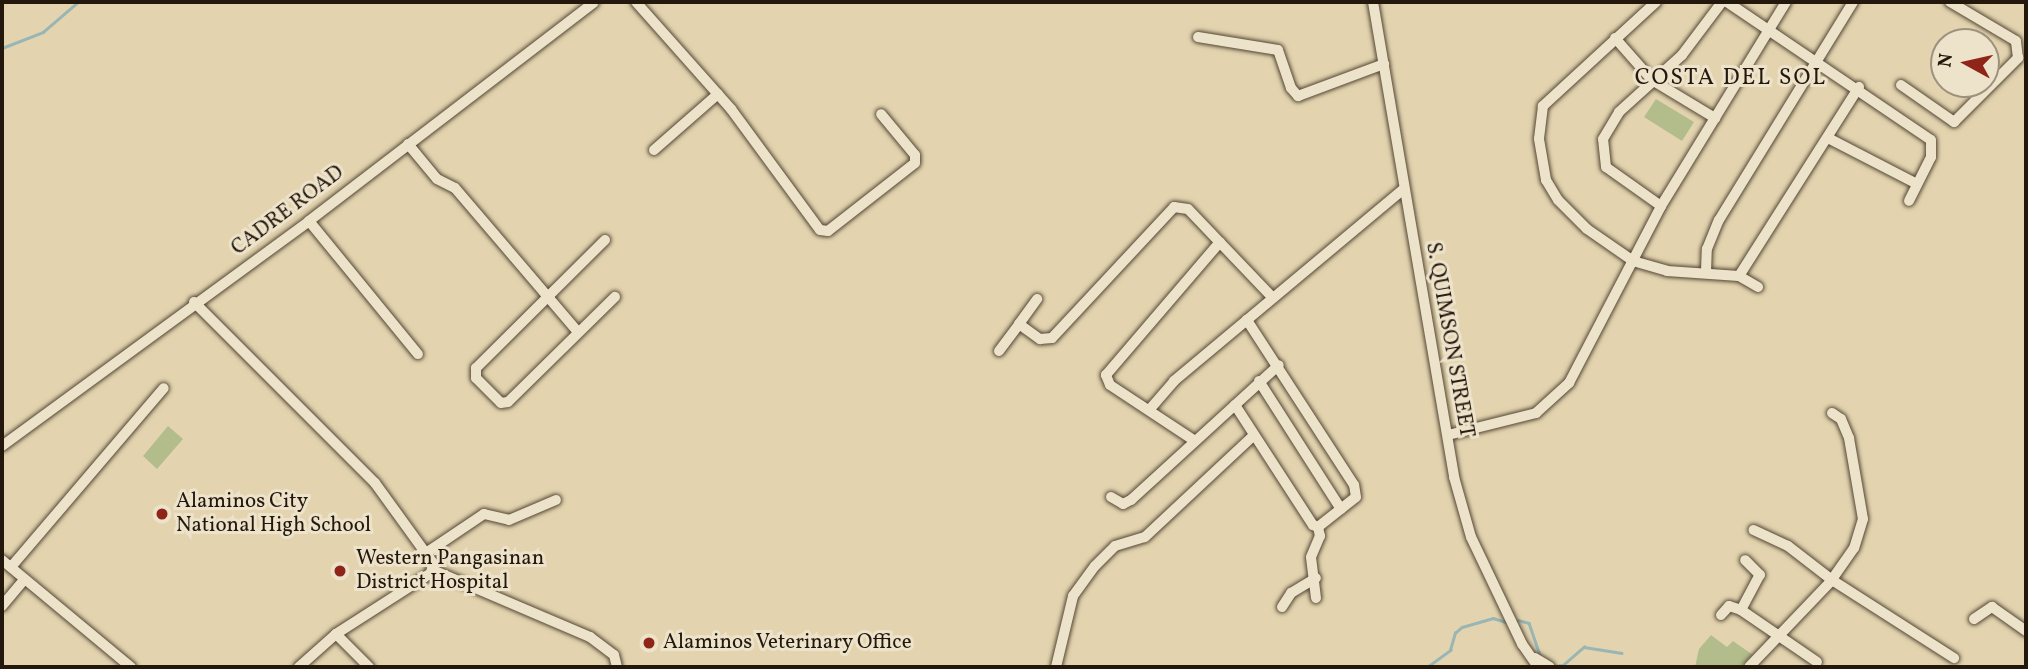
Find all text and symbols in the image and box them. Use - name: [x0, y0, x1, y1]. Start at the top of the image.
- north arrow: [1930, 28, 2000, 98]
- text: N: [1932, 52, 1960, 69]
- district label: COSTA DEL SOL: [1636, 64, 1826, 92]
- street label: CADRE ROAD: [227, 161, 349, 261]
- street label: S. QUIMSON STREET: [1419, 240, 1479, 440]
- place label: Alaminos City National High School: [176, 489, 371, 539]
- marker: Alaminos City National High School: [154, 506, 170, 522]
- place label: Western Pangasinan District Hospital: [356, 546, 544, 596]
- marker: Western Pangasinan District Hospital: [330, 561, 350, 581]
- place label: Alaminos Veterinary Office: [663, 630, 913, 656]
- marker: Alaminos Veterinary Office: [641, 635, 657, 651]

